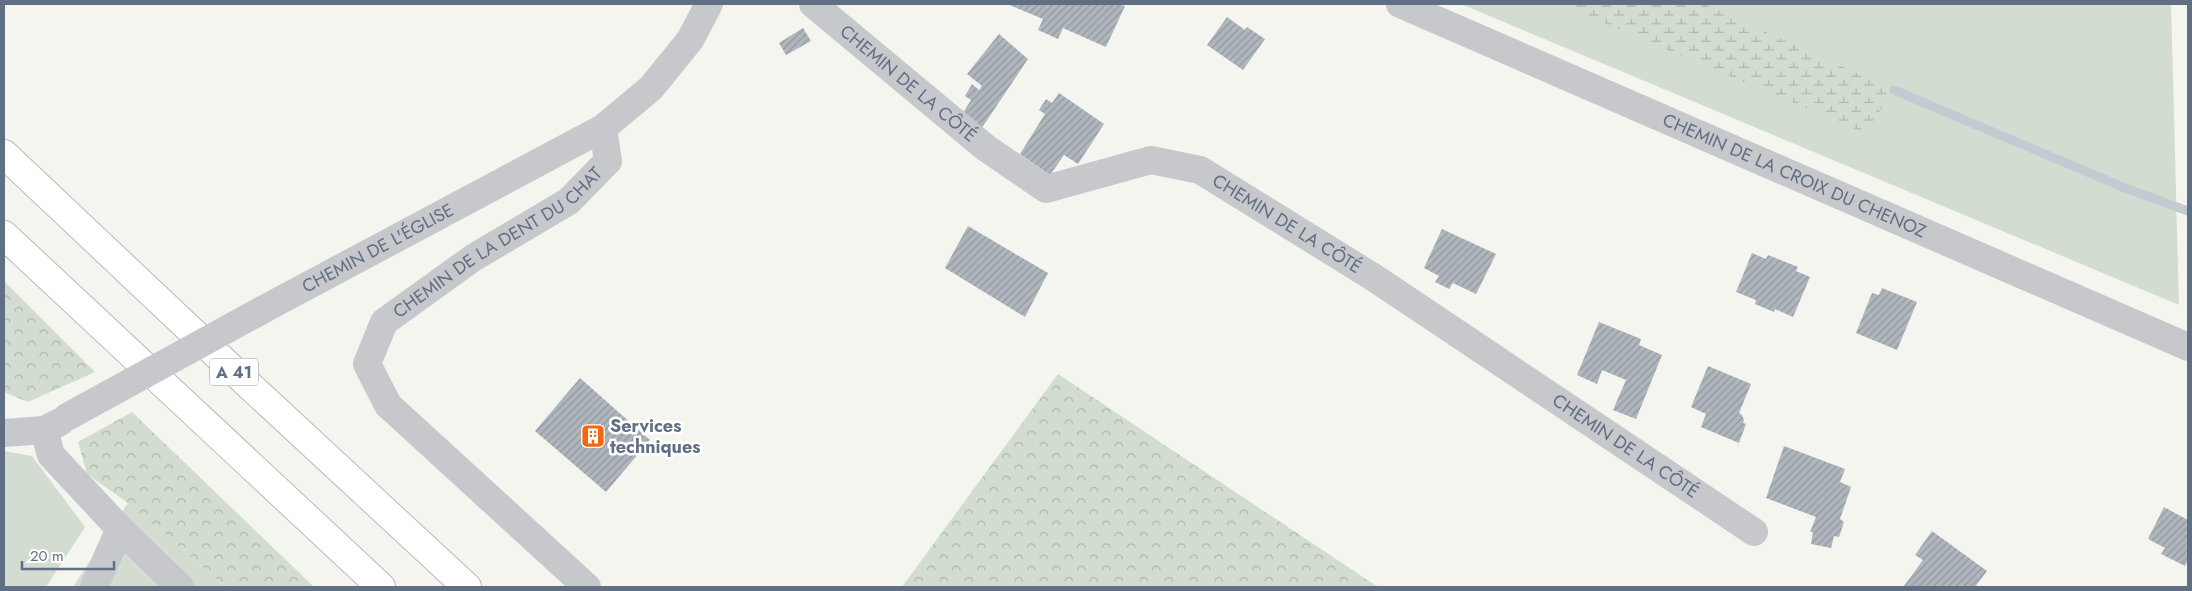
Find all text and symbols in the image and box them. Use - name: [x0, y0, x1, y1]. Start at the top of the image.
- street label: CHEMIN DE LA CÔTÉ: [834, 19, 982, 148]
- street label: CHEMIN DE LA CROIX DU CHENOZ: [1658, 107, 1930, 244]
- street label: CHEMIN DE LA DENT DU CHAT: [388, 161, 609, 324]
- street label: CHEMIN DE LA CÔTÉ: [1207, 168, 1367, 280]
- street label: CHEMIN DE L'ÉGLISE: [297, 197, 458, 299]
- road number: A 41: [210, 358, 258, 386]
- street label: CHEMIN DE LA CÔTÉ: [1547, 388, 1704, 504]
- place label: Services techniques: [610, 413, 700, 460]
- building icon: Services techniques: [580, 423, 606, 449]
- scale bar: [22, 538, 115, 570]
- text: 20 m: [30, 545, 64, 567]

